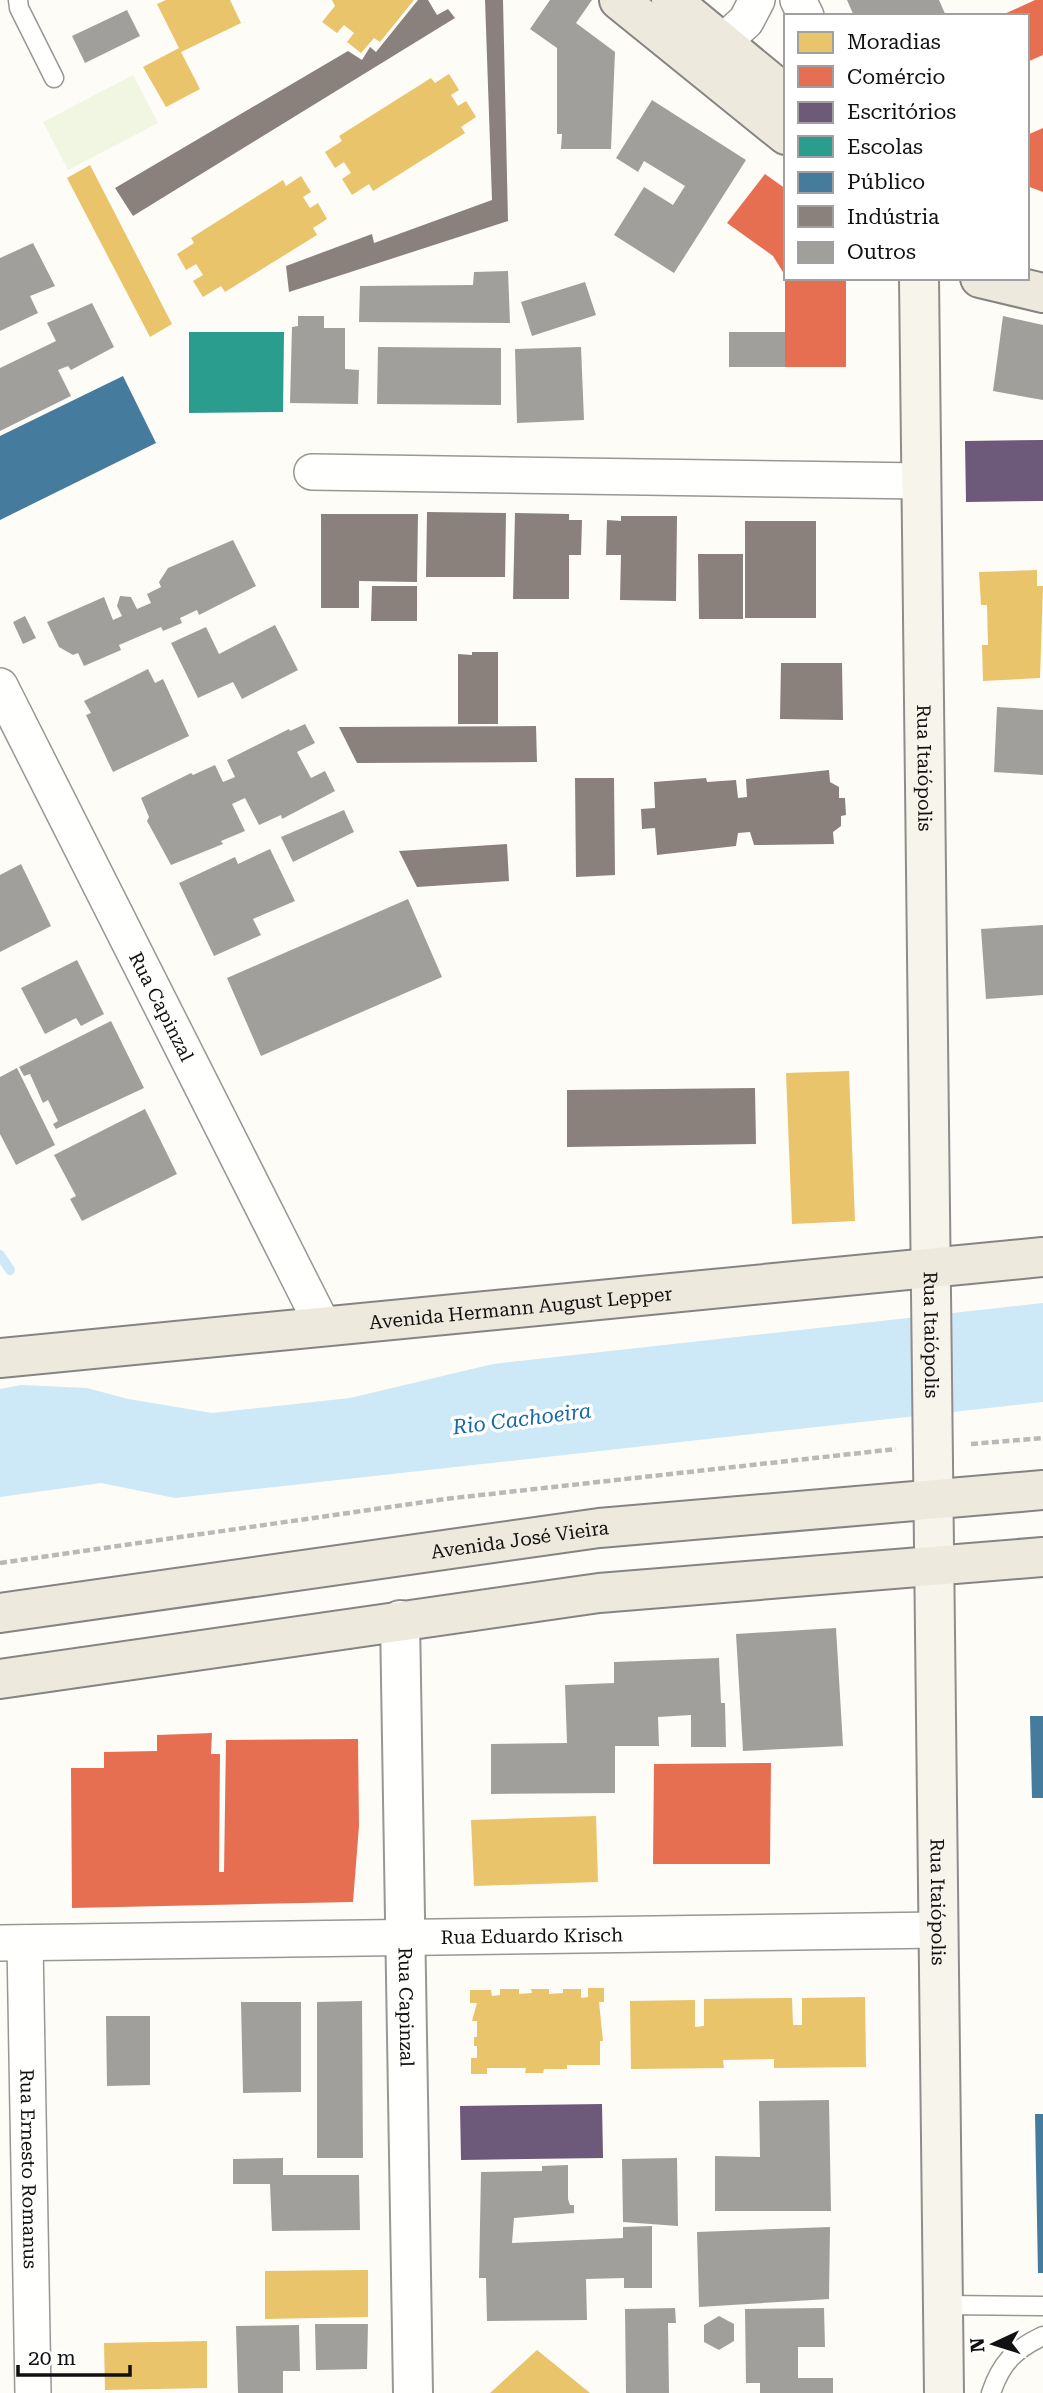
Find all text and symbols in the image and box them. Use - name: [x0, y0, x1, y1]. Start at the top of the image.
- legend: [784, 14, 1029, 280]
- text: Moradias: [847, 30, 941, 54]
- text: Comércio: [847, 65, 946, 89]
- text: Escritórios: [847, 100, 956, 124]
- text: Escolas: [847, 135, 923, 159]
- text: Público: [847, 170, 925, 194]
- text: Indústria: [847, 205, 940, 229]
- text: Outros: [847, 240, 916, 264]
- street label: Rua Itaiópolis: [912, 704, 937, 832]
- street label: Rua Capinzal: [124, 948, 199, 1065]
- street label: Rua Itaiópolis: [919, 1271, 943, 1399]
- street label: Avenida Hermann August Lepper: [368, 1282, 673, 1334]
- water label: Rio Cachoeira: [450, 1399, 593, 1440]
- street label: Avenida José Vieira: [429, 1516, 610, 1564]
- street label: Rua Itaiópolis: [925, 1838, 950, 1966]
- street label: Rua Eduardo Krisch: [441, 1923, 623, 1949]
- street label: Rua Capinzal: [394, 1947, 419, 2067]
- street label: Rua Ernesto Romanus: [15, 2069, 42, 2269]
- north arrow: [959, 2309, 1029, 2379]
- scale bar: [18, 2334, 130, 2378]
- text: N: [966, 2337, 990, 2353]
- text: 20 m: [28, 2346, 76, 2370]

